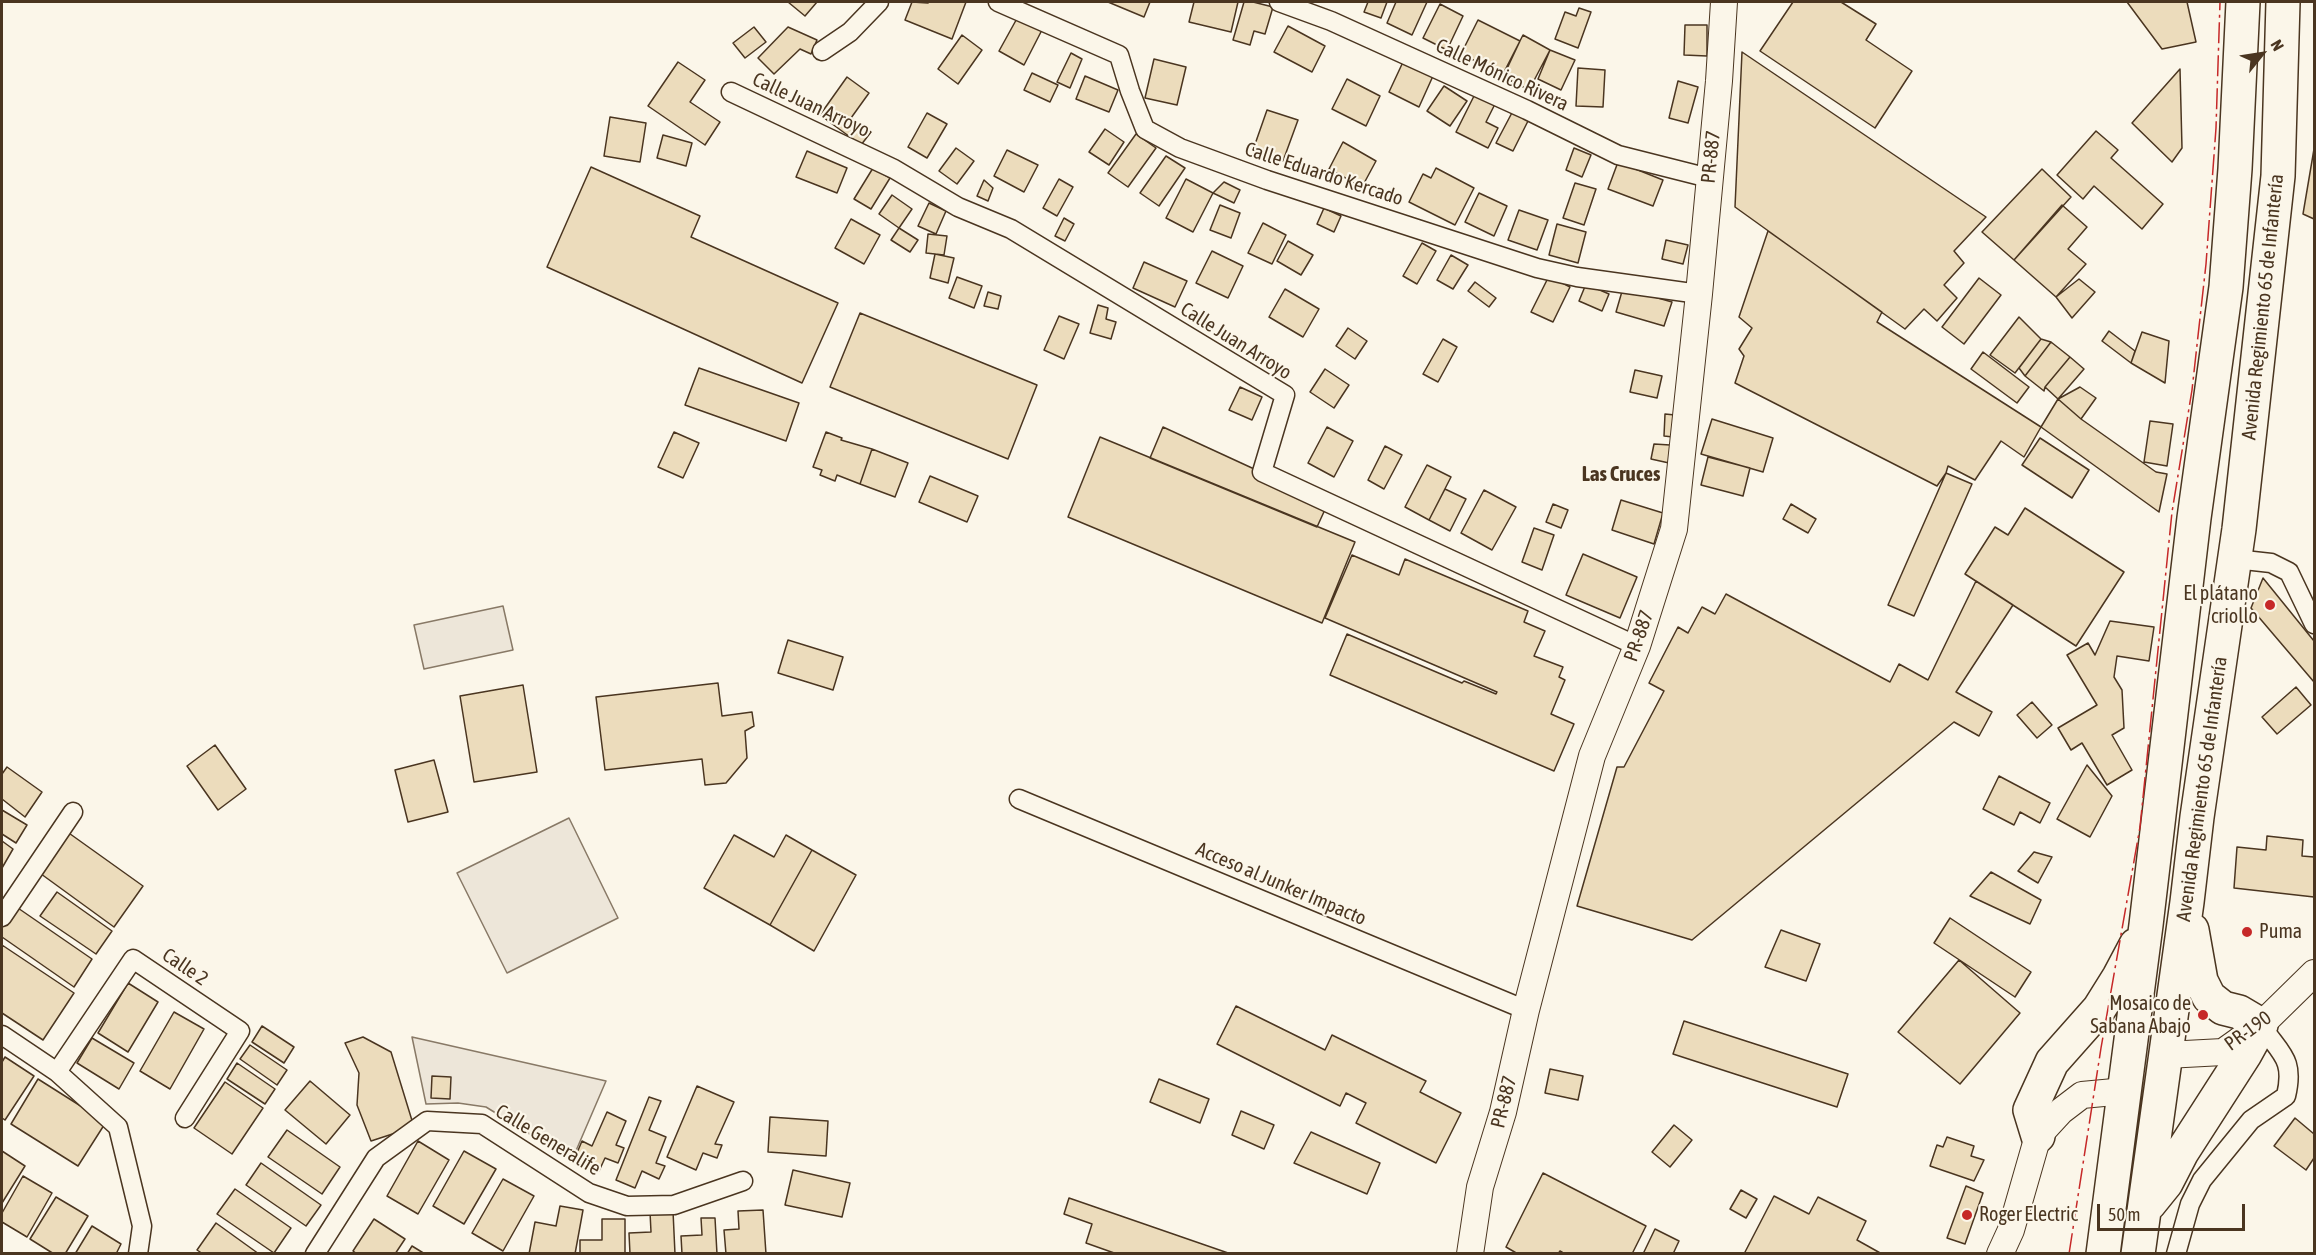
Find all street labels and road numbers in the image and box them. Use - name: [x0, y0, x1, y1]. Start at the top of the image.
- street label: Calle Mónico Rivera: [1432, 34, 1572, 116]
- street label: Calle Juan Arroyo: [749, 67, 873, 143]
- street label: PR-887: [1696, 129, 1726, 185]
- street label: Calle Eduardo Kercado: [1242, 137, 1406, 211]
- street label: Avenida Regimiento 65 de Infantería: [2237, 173, 2289, 441]
- street label: Calle Juan Arroyo: [1176, 297, 1296, 385]
- street label: PR-887: [1619, 607, 1659, 665]
- street label: Avenida Regimiento 65 de Infantería: [2172, 655, 2232, 923]
- street label: Acceso al Junker Impacto: [1192, 837, 1370, 931]
- street label: Calle 2: [158, 943, 212, 991]
- street label: PR-190: [2220, 1006, 2276, 1056]
- street label: PR-887: [1486, 1073, 1522, 1131]
- street label: Calle Generalife: [491, 1099, 605, 1181]

